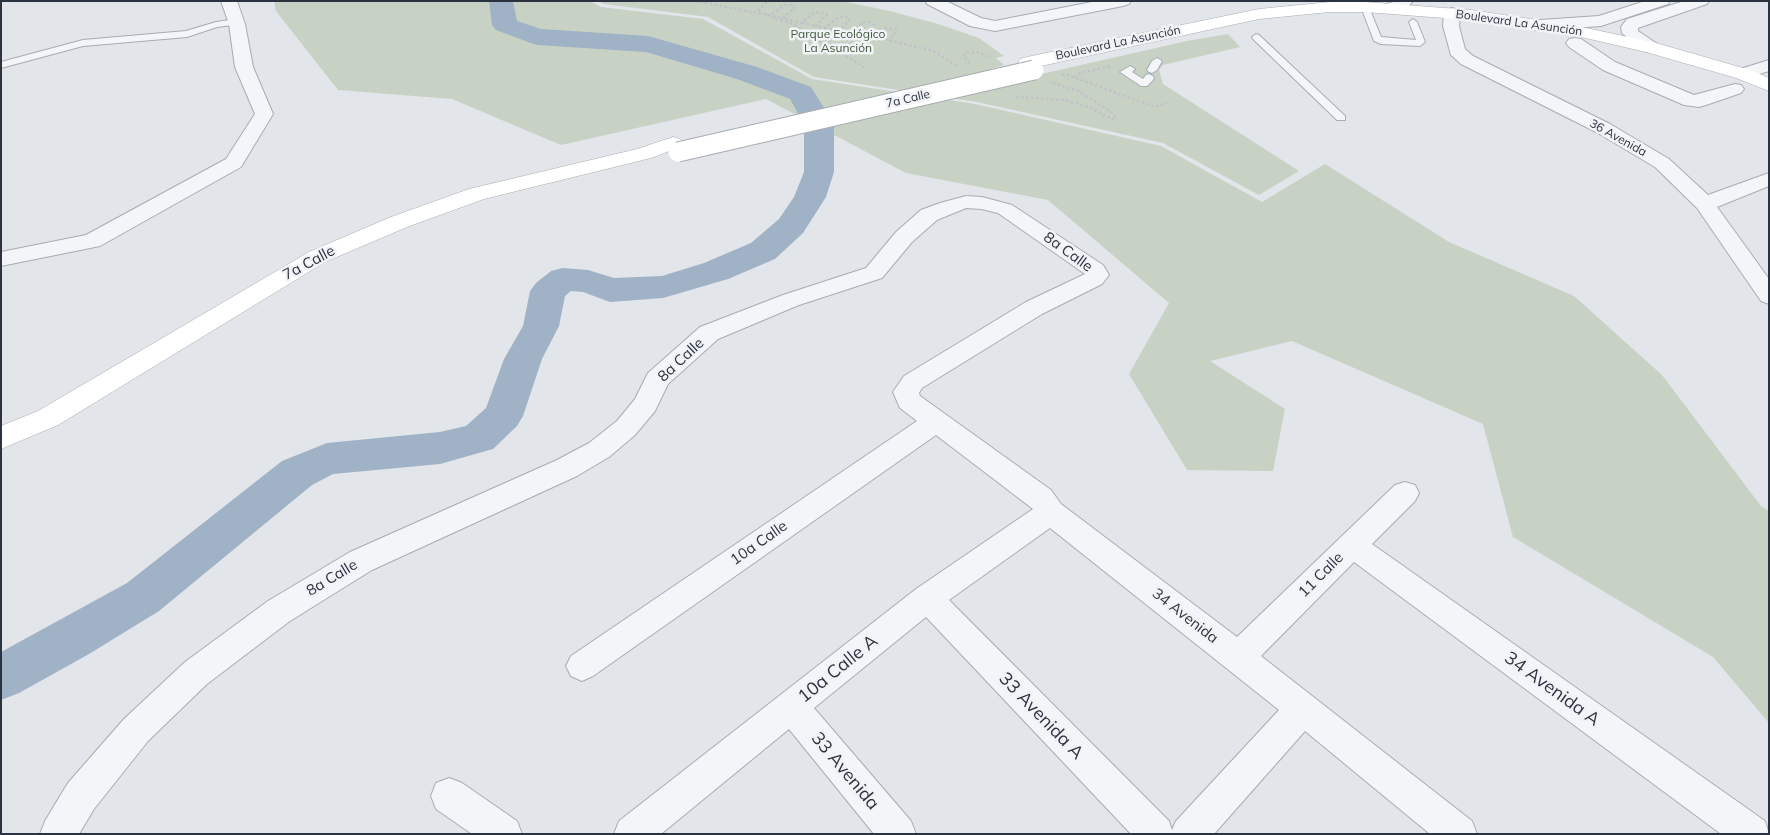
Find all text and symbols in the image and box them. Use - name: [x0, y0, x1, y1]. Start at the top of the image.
- street label: Boulevard La Asunción: [1455, 7, 1583, 39]
- street label: Boulevard La Asunción: [1054, 23, 1182, 63]
- park label: Parque Ecológico La Asunción: [791, 27, 885, 55]
- street label: 7a Calle: [884, 87, 932, 111]
- street label: 36 Avenida: [1587, 116, 1649, 160]
- street label: 8a Calle: [1040, 228, 1096, 276]
- street label: 7a Calle: [280, 242, 338, 284]
- street label: 8a Calle: [654, 334, 708, 386]
- street label: 10a Calle: [727, 517, 791, 569]
- street label: 11 Calle: [1295, 549, 1347, 601]
- street label: 8a Calle: [303, 556, 361, 600]
- street label: 34 Avenida: [1148, 585, 1222, 647]
- street label: 10a Calle A: [794, 630, 882, 708]
- street label: 34 Avenida A: [1500, 647, 1604, 731]
- street label: 33 Avenida A: [994, 668, 1088, 764]
- street label: 33 Avenida: [806, 728, 884, 814]

